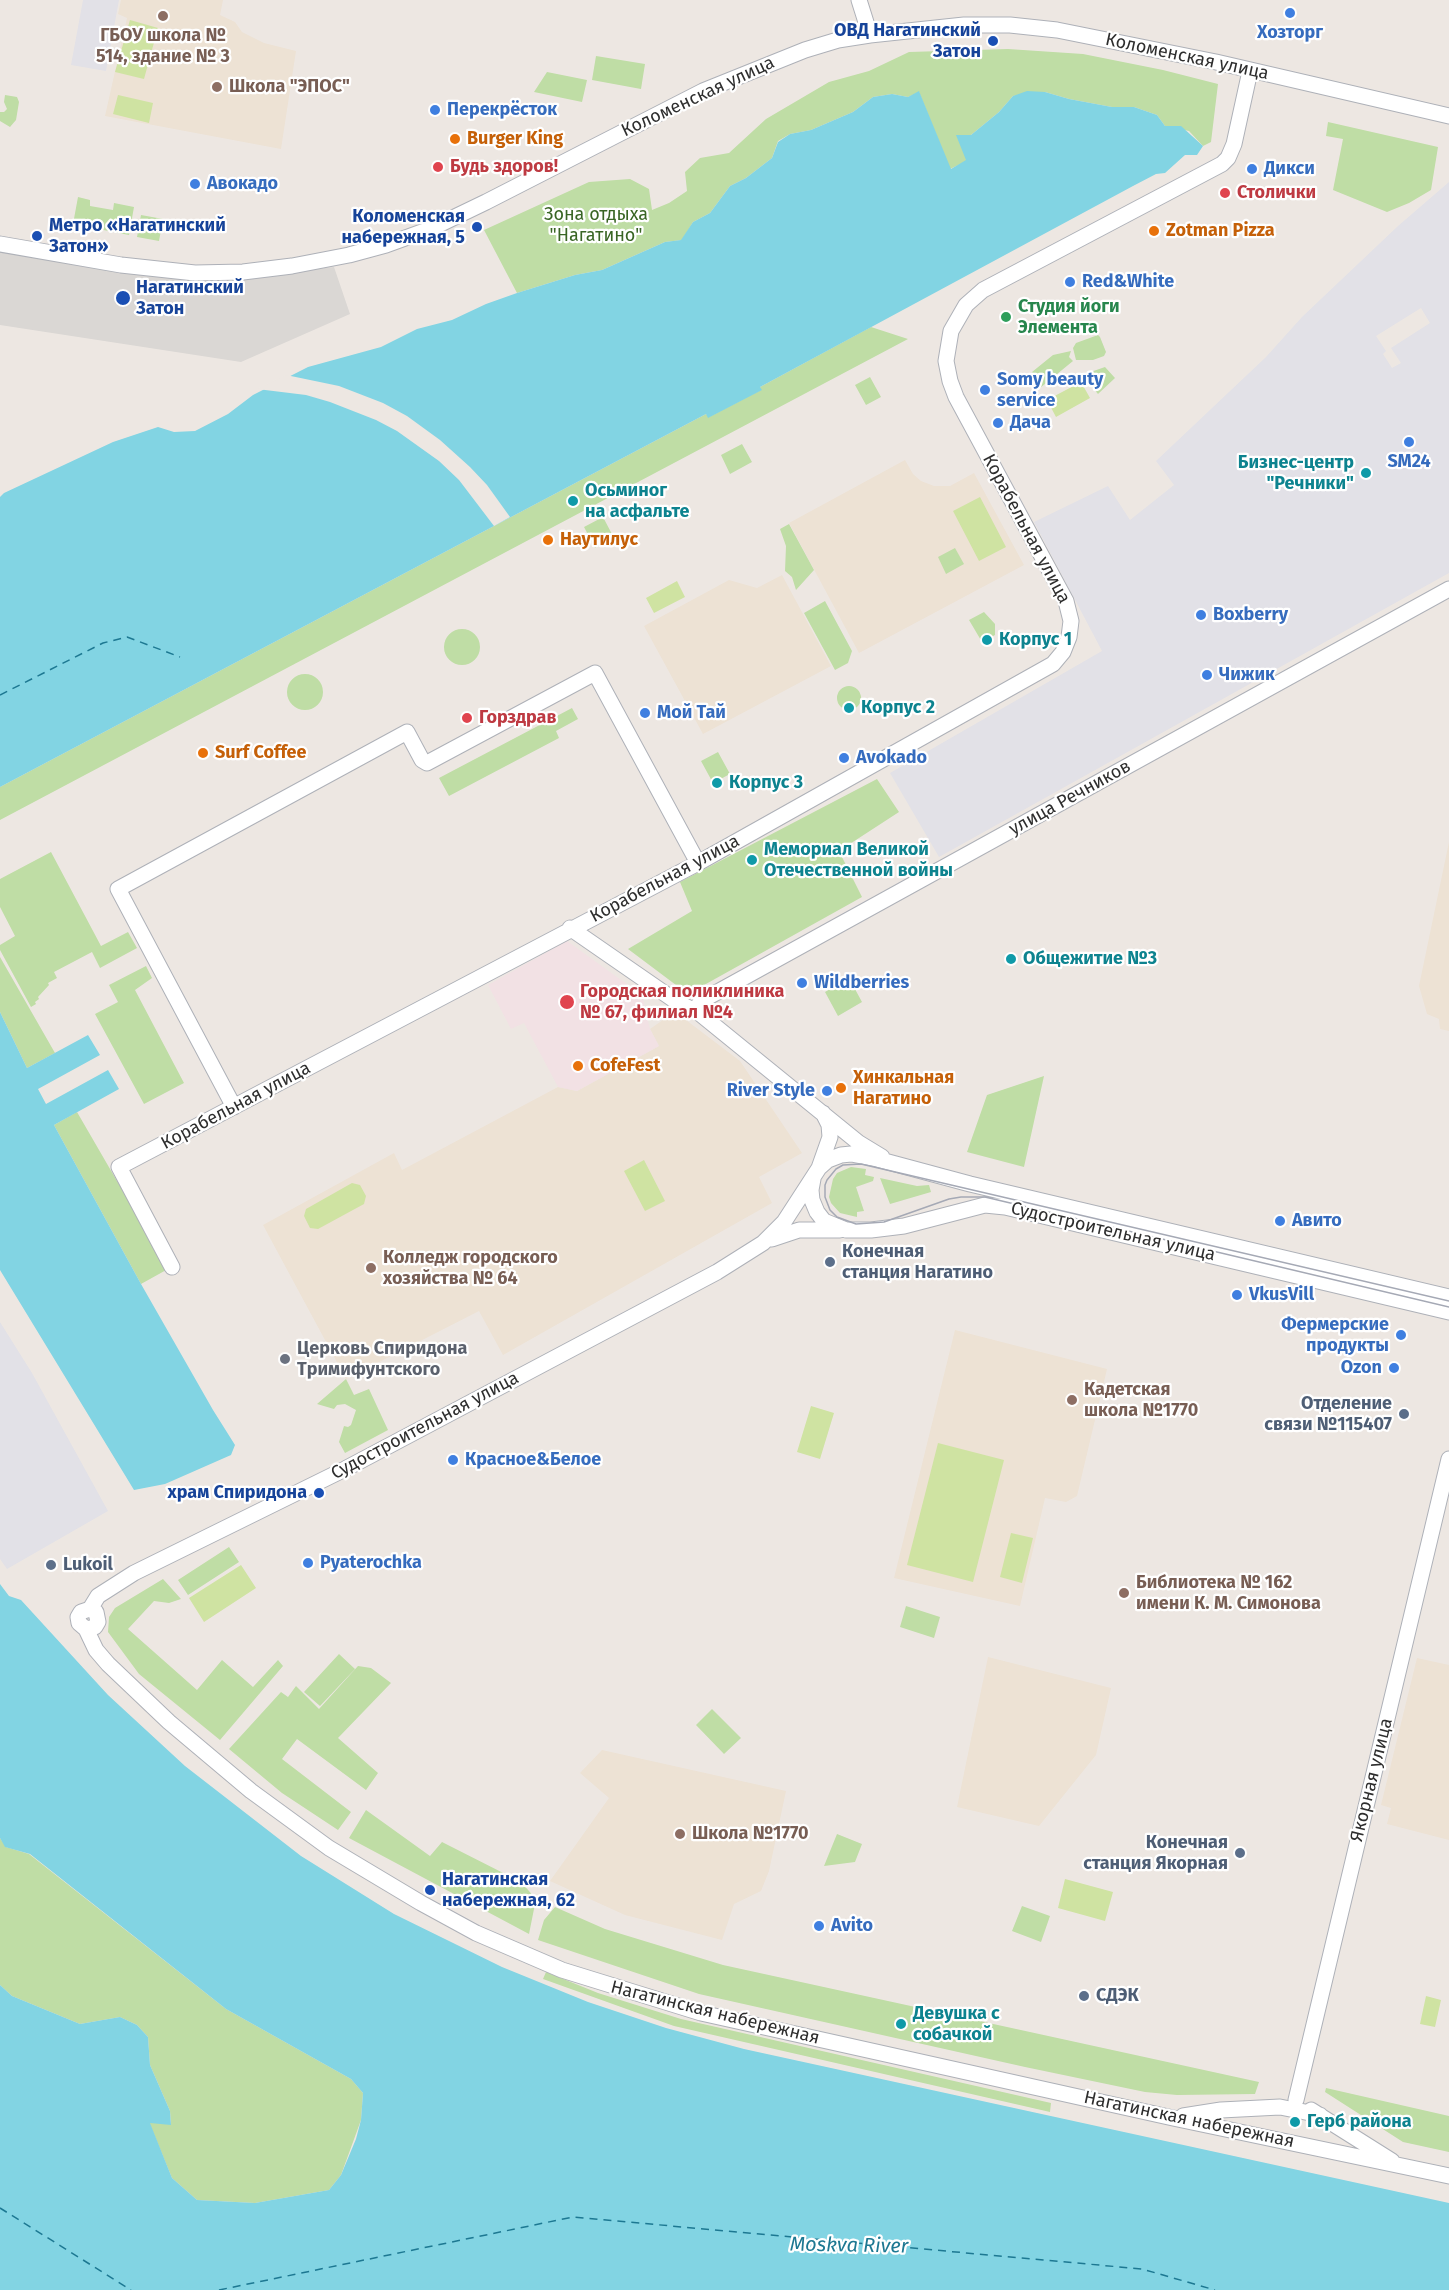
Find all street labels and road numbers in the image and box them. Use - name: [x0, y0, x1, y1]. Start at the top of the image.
- street label: Коломенская улица: [1103, 29, 1271, 85]
- street label: Коломенская улица: [618, 52, 778, 142]
- street label: Корабельная улица: [977, 451, 1075, 607]
- street label: улица Речников: [1005, 756, 1135, 840]
- street label: Корабельная улица: [587, 830, 743, 928]
- street label: Корабельная улица: [158, 1057, 314, 1155]
- street label: Судостроительная улица: [1009, 1198, 1217, 1266]
- street label: Судостроительная улица: [328, 1367, 522, 1485]
- street label: Якорная улица: [1346, 1716, 1398, 1844]
- street label: Нагатинская набережная: [608, 1977, 822, 2049]
- street label: Нагатинская набережная: [1082, 2087, 1296, 2153]

